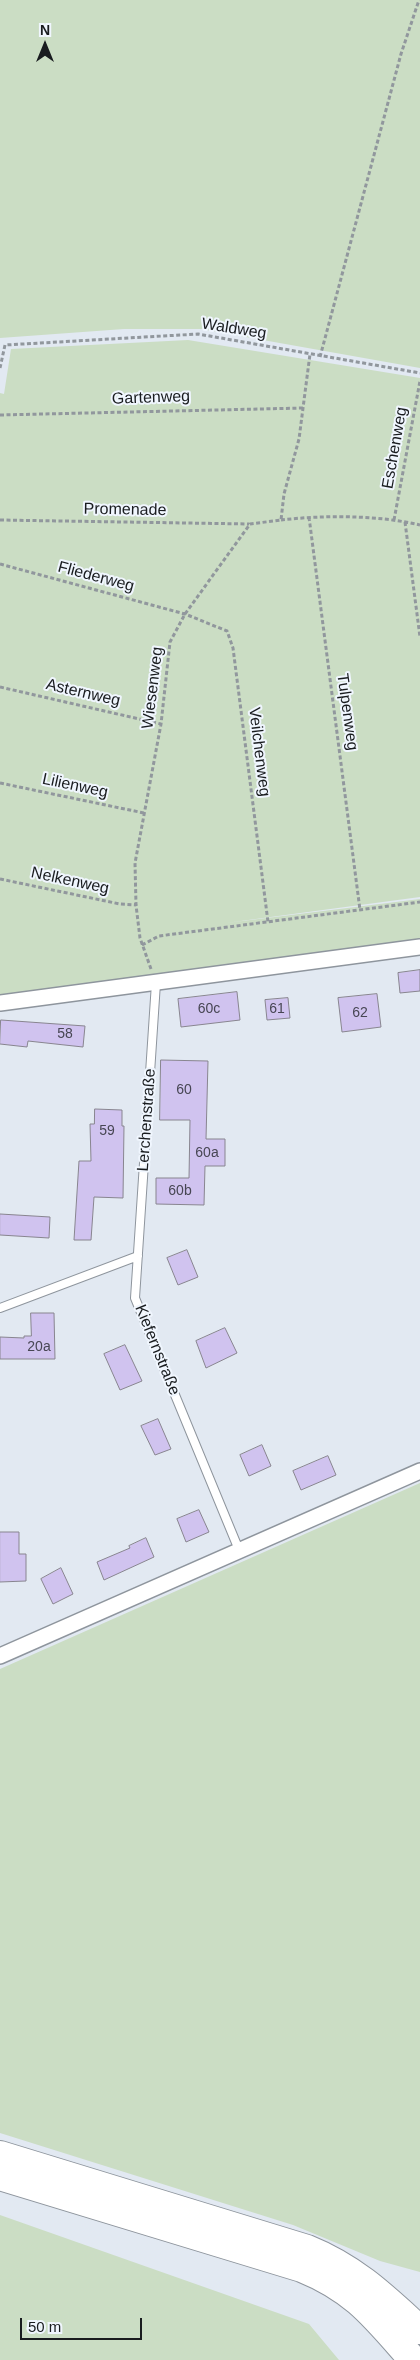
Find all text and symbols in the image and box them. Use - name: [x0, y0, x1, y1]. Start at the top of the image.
- north arrow: [20, 20, 70, 70]
- text: N: [40, 22, 50, 38]
- street label: Waldweg: [200, 314, 268, 344]
- street label: Gartenweg: [112, 387, 190, 409]
- street label: Eschenweg: [378, 406, 412, 490]
- street label: Promenade: [83, 500, 167, 520]
- street label: Fliederweg: [56, 558, 136, 596]
- street label: Wiesenweg: [138, 646, 168, 730]
- street label: Tulpenweg: [332, 672, 362, 752]
- street label: Asternweg: [44, 675, 122, 711]
- street label: Veilchenweg: [244, 706, 274, 798]
- street label: Lilienweg: [40, 770, 110, 802]
- street label: Nelkenweg: [29, 863, 111, 899]
- house number: 60c: [198, 1001, 220, 1017]
- house number: 61: [269, 1001, 285, 1017]
- house number: 62: [352, 1005, 368, 1021]
- house number: 58: [57, 1026, 73, 1042]
- street label: Lerchenstraße: [134, 1068, 160, 1172]
- house number: 60: [176, 1082, 192, 1098]
- house number: 59: [99, 1123, 115, 1139]
- house number: 60a: [195, 1145, 219, 1161]
- house number: 60b: [168, 1183, 192, 1199]
- street label: Kiefernstraße: [130, 1302, 184, 1398]
- house number: 20a: [27, 1339, 51, 1355]
- scale bar: [22, 2308, 145, 2340]
- text: 50 m: [28, 2318, 61, 2335]

